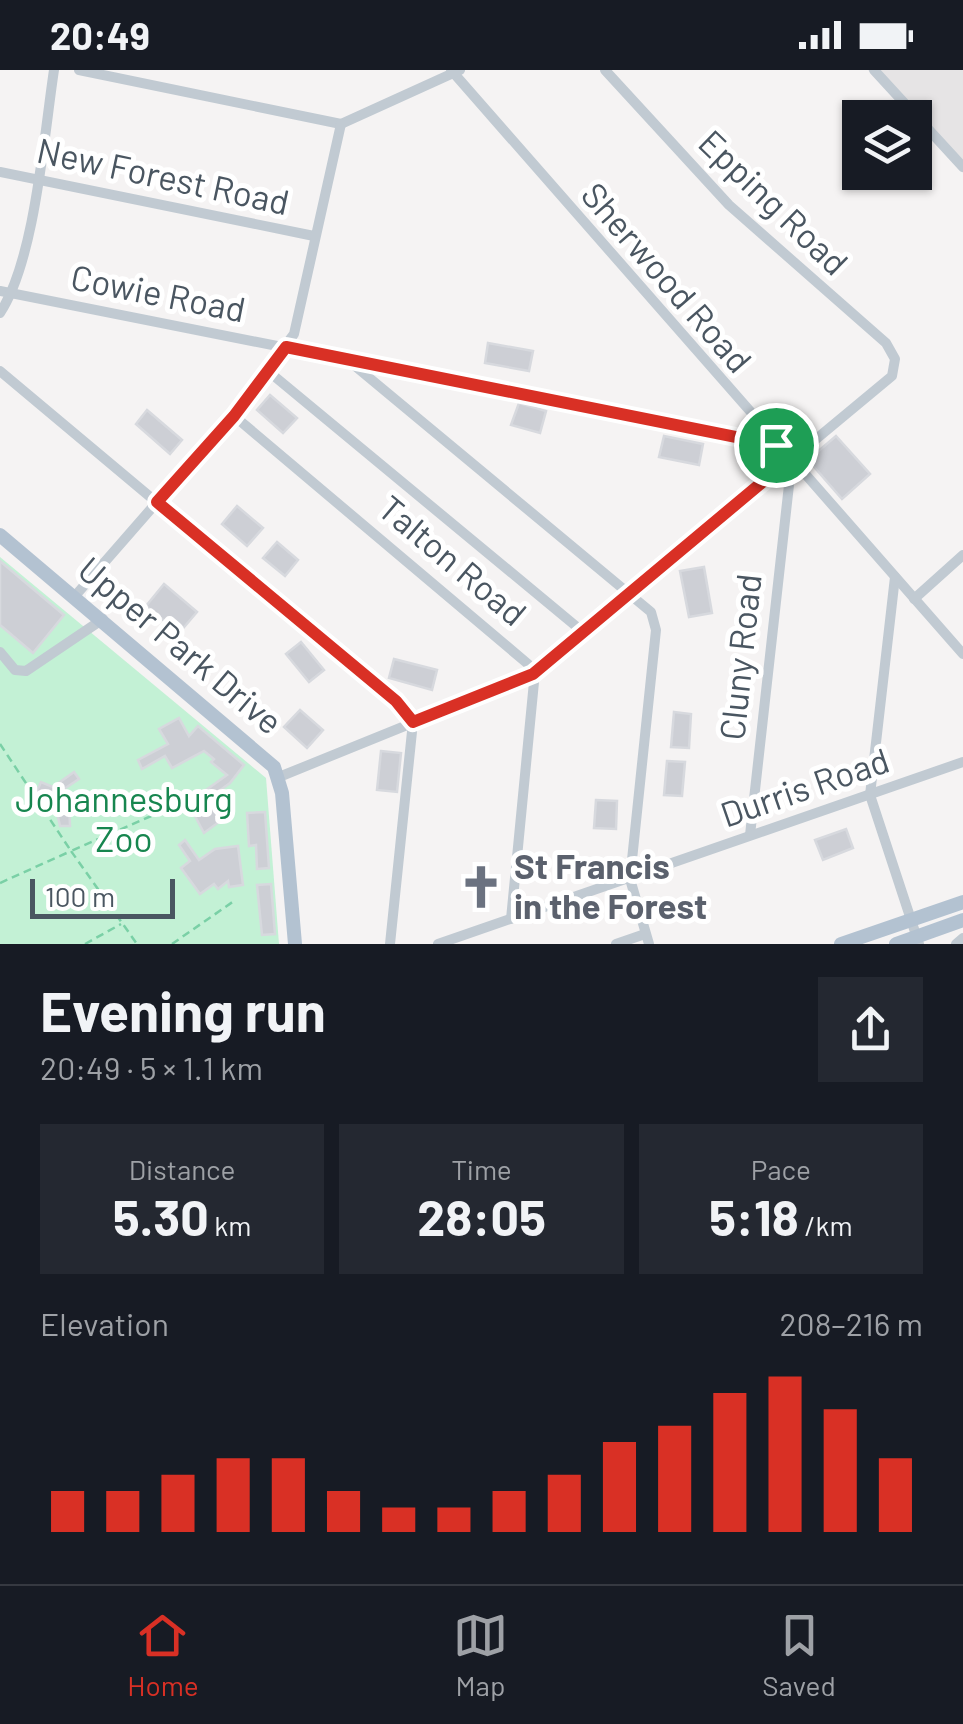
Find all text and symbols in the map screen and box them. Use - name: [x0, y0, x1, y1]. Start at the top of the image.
- text: 20:49: [50, 12, 150, 58]
- map controls: [842, 100, 932, 190]
- button: layers: [842, 100, 932, 190]
- street label: Epping Road: [691, 120, 858, 283]
- street label: New Forest Road: [34, 128, 293, 222]
- street label: Sherwood Road: [574, 173, 761, 380]
- street label: Cowie Road: [68, 255, 249, 330]
- pin: [734, 403, 819, 488]
- icon: arrive: [749, 418, 804, 473]
- street label: Talton Road: [371, 486, 536, 633]
- street label: Upper Park Drive: [71, 547, 292, 742]
- street label: Cluny Road: [709, 571, 769, 742]
- street label: Durris Road: [715, 738, 894, 835]
- park label: Johannesburg Zoo: [15, 777, 233, 859]
- place label: St Francis in the Forest: [514, 844, 707, 926]
- church icon: St Francis in the Forest: [457, 863, 505, 911]
- scale bar: [30, 874, 175, 918]
- text: 100 m: [45, 879, 115, 913]
- text: Evening run: [40, 977, 326, 1043]
- button: share: [818, 977, 923, 1082]
- text: 20:49 · 5 × 1.1 km: [40, 1048, 263, 1086]
- text: Distance: [129, 1152, 236, 1186]
- text: Time: [451, 1152, 512, 1186]
- text: Pace: [751, 1152, 811, 1186]
- text: 5.30: [113, 1186, 209, 1246]
- text: 28:05: [417, 1186, 546, 1246]
- text: 5:18: [709, 1186, 799, 1246]
- text: km: [209, 1208, 252, 1242]
- text: /km: [799, 1208, 853, 1242]
- text: Elevation: [40, 1304, 169, 1342]
- text: 208–216 m: [779, 1304, 923, 1342]
- tab: Home: [127, 1608, 199, 1702]
- tab: Map: [453, 1608, 508, 1702]
- tab: Saved: [762, 1608, 836, 1702]

